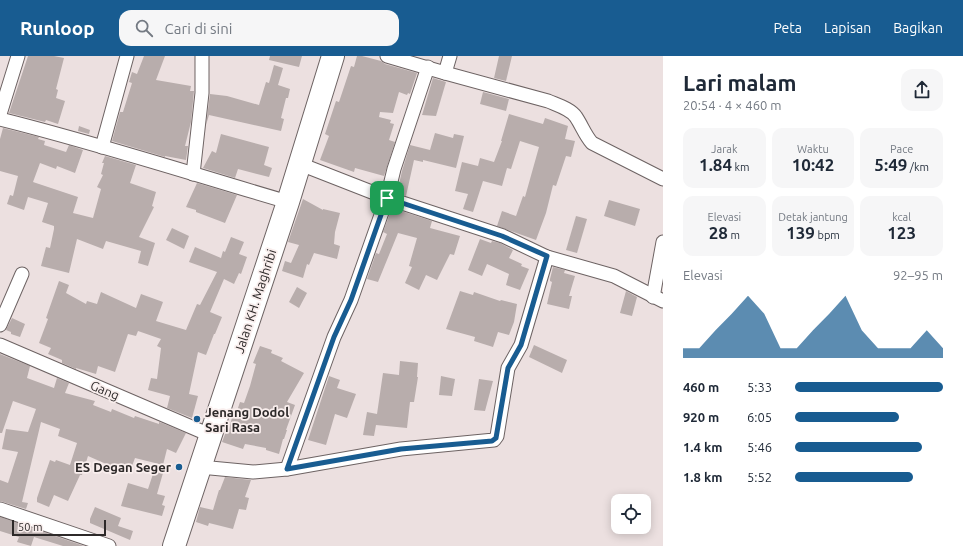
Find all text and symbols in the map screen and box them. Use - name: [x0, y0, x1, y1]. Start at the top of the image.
- search box: [119, 10, 399, 46]
- text: Runloop: [20, 17, 95, 39]
- icon: search: [133, 17, 155, 39]
- text: Cari di sini: [165, 20, 232, 37]
- text: Peta: [774, 20, 802, 36]
- text: Lapisan: [824, 20, 871, 36]
- text: Bagikan: [893, 20, 943, 36]
- button: share: [901, 69, 943, 111]
- text: Lari malam: [683, 70, 796, 95]
- text: 20:54 · 4 × 460 m: [683, 98, 782, 112]
- text: Jarak: [711, 143, 738, 155]
- text: Waktu: [797, 143, 829, 155]
- text: Pace: [890, 143, 913, 155]
- text: 1.84: [699, 155, 732, 174]
- text: 10:42: [792, 155, 834, 174]
- text: 5:49: [874, 155, 907, 174]
- text: km: [732, 161, 750, 173]
- text: /km: [907, 161, 929, 173]
- pin: [370, 181, 404, 215]
- icon: arrive: [376, 187, 398, 209]
- text: Elevasi: [708, 211, 741, 223]
- text: Detak jantung: [778, 211, 848, 223]
- text: kcal: [892, 211, 911, 223]
- text: 28: [709, 223, 728, 242]
- text: 139: [786, 223, 815, 242]
- text: 123: [887, 223, 916, 242]
- text: m: [728, 229, 740, 241]
- text: bpm: [815, 229, 840, 241]
- street label: Jalan KH. Maghribi: [232, 247, 278, 355]
- text: Elevasi: [683, 268, 723, 282]
- text: 92–95 m: [893, 268, 943, 282]
- street label: Gang: [88, 378, 122, 402]
- text: 460 m: [683, 380, 719, 394]
- text: 5:33: [747, 380, 772, 394]
- place label: Jenang Dodol Sari Rasa: [205, 405, 289, 434]
- text: 920 m: [683, 410, 719, 424]
- text: 6:05: [747, 410, 772, 424]
- marker: Jenang Dodol Sari Rasa: [192, 414, 202, 424]
- text: 1.4 km: [683, 440, 722, 454]
- text: 5:46: [747, 440, 772, 454]
- place label: ES Degan Seger: [75, 460, 172, 474]
- marker: ES Degan Seger: [174, 462, 184, 472]
- text: 1.8 km: [683, 470, 722, 484]
- text: 5:52: [747, 470, 772, 484]
- map controls: [611, 494, 651, 534]
- button: locate: [611, 494, 651, 534]
- scale bar: [12, 518, 106, 537]
- text: 50 m: [18, 521, 42, 533]

